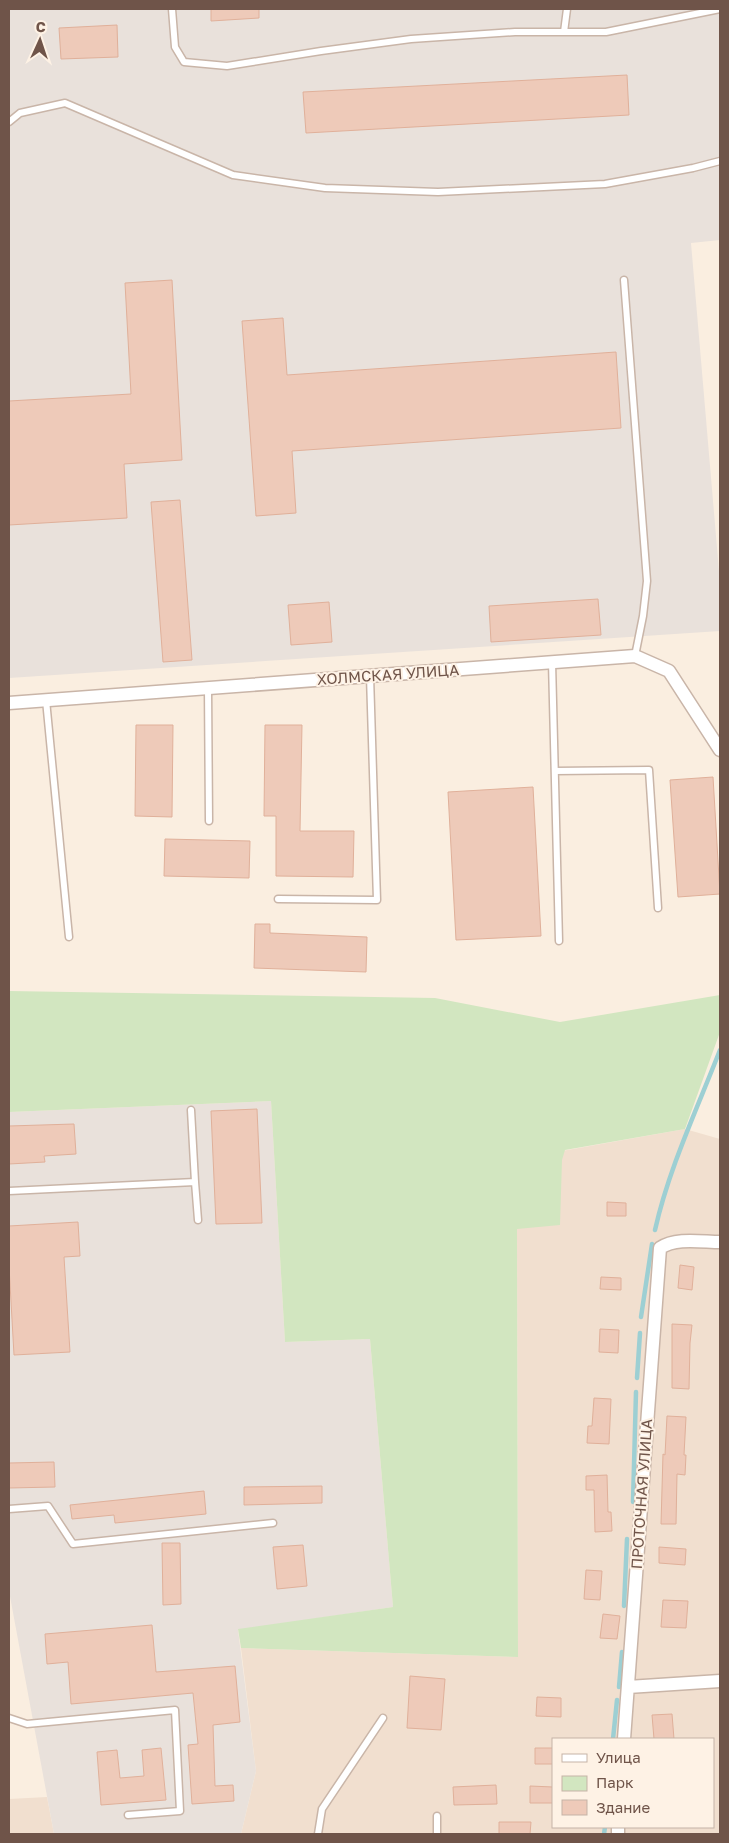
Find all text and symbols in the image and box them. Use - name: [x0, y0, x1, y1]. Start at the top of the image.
- north arrow: [15, 15, 65, 65]
- text: С: [35, 18, 46, 35]
- street label: ХОЛМСКАЯ УЛИЦА: [316, 660, 460, 688]
- street label: ПРОТОЧНАЯ УЛИЦА: [627, 1418, 655, 1570]
- legend: [552, 1738, 714, 1828]
- text: Улица: [596, 1748, 641, 1766]
- text: Парк: [596, 1773, 634, 1791]
- text: Здание: [596, 1798, 650, 1816]

